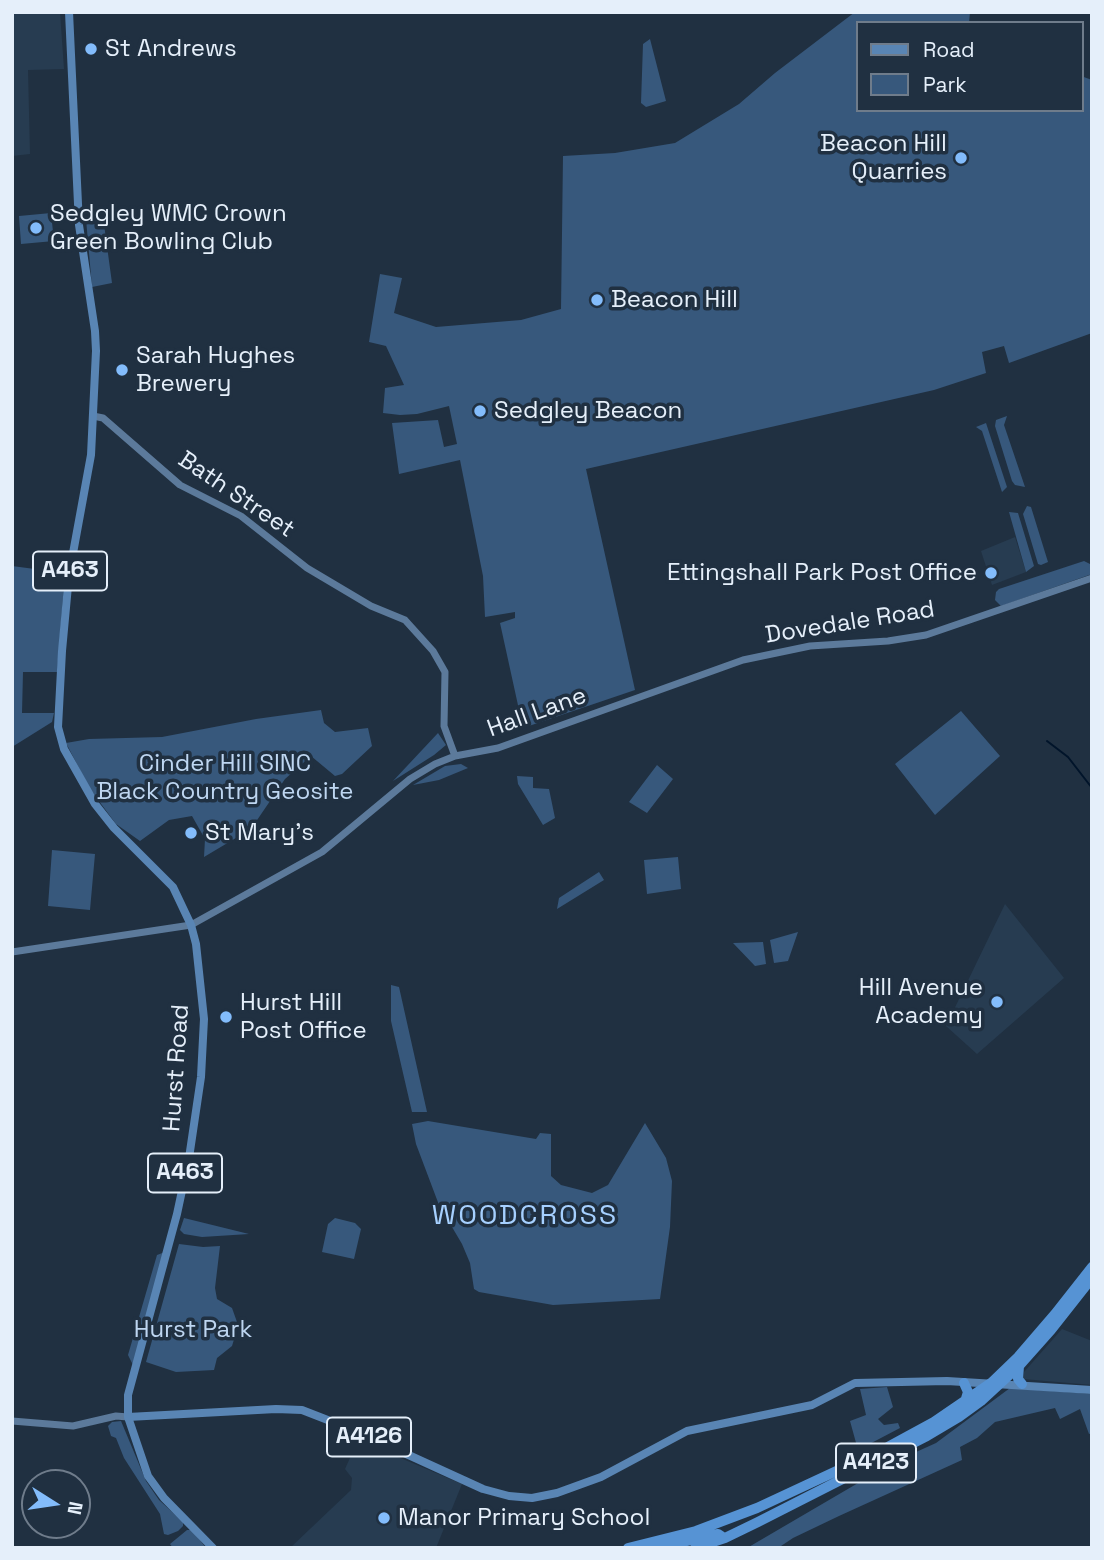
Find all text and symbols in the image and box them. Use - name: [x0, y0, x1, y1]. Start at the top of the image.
- legend: [856, 21, 1083, 112]
- place label: St Andrews: [105, 35, 237, 63]
- text: Road: [923, 36, 975, 63]
- marker: St Andrews: [83, 41, 99, 57]
- text: Park: [923, 71, 967, 98]
- place label: Beacon Hill Quarries: [820, 130, 947, 186]
- marker: Beacon Hill Quarries: [953, 150, 969, 166]
- place label: Sedgley WMC Crown Green Bowling Club: [50, 200, 287, 256]
- marker: Sedgley WMC Crown Green Bowling Club: [28, 220, 44, 236]
- place label: Beacon Hill: [611, 286, 738, 314]
- marker: Beacon Hill: [589, 292, 605, 308]
- place label: Sarah Hughes Brewery: [136, 342, 295, 398]
- marker: Sarah Hughes Brewery: [114, 362, 130, 378]
- place label: Sedgley Beacon: [494, 397, 682, 425]
- marker: Sedgley Beacon: [472, 403, 488, 419]
- street label: Bath Street: [172, 446, 300, 544]
- road number: A463: [33, 552, 107, 590]
- place label: Ettingshall Park Post Office: [667, 559, 977, 587]
- marker: Ettingshall Park Post Office: [983, 565, 999, 581]
- street label: Dovedale Road: [763, 595, 937, 651]
- street label: Hall Lane: [484, 682, 590, 744]
- park label: Cinder Hill SINC Black Country Geosite: [96, 750, 354, 806]
- place label: St Mary's: [205, 819, 314, 847]
- marker: St Mary's: [183, 825, 199, 841]
- place label: Hill Avenue Academy: [859, 974, 983, 1030]
- place label: Hurst Hill Post Office: [240, 989, 367, 1045]
- marker: Hill Avenue Academy: [989, 994, 1005, 1010]
- street label: Hurst Road: [158, 1003, 196, 1133]
- marker: Hurst Hill Post Office: [218, 1009, 234, 1025]
- road number: A463: [148, 1154, 222, 1192]
- district label: WOODCROSS: [433, 1199, 617, 1233]
- park label: Hurst Park: [134, 1316, 252, 1344]
- road number: A4126: [327, 1418, 411, 1456]
- road number: A4123: [836, 1444, 916, 1482]
- north arrow: [21, 1469, 91, 1539]
- text: N: [62, 1499, 89, 1517]
- place label: Manor Primary School: [398, 1504, 650, 1532]
- marker: Manor Primary School: [376, 1510, 392, 1526]

